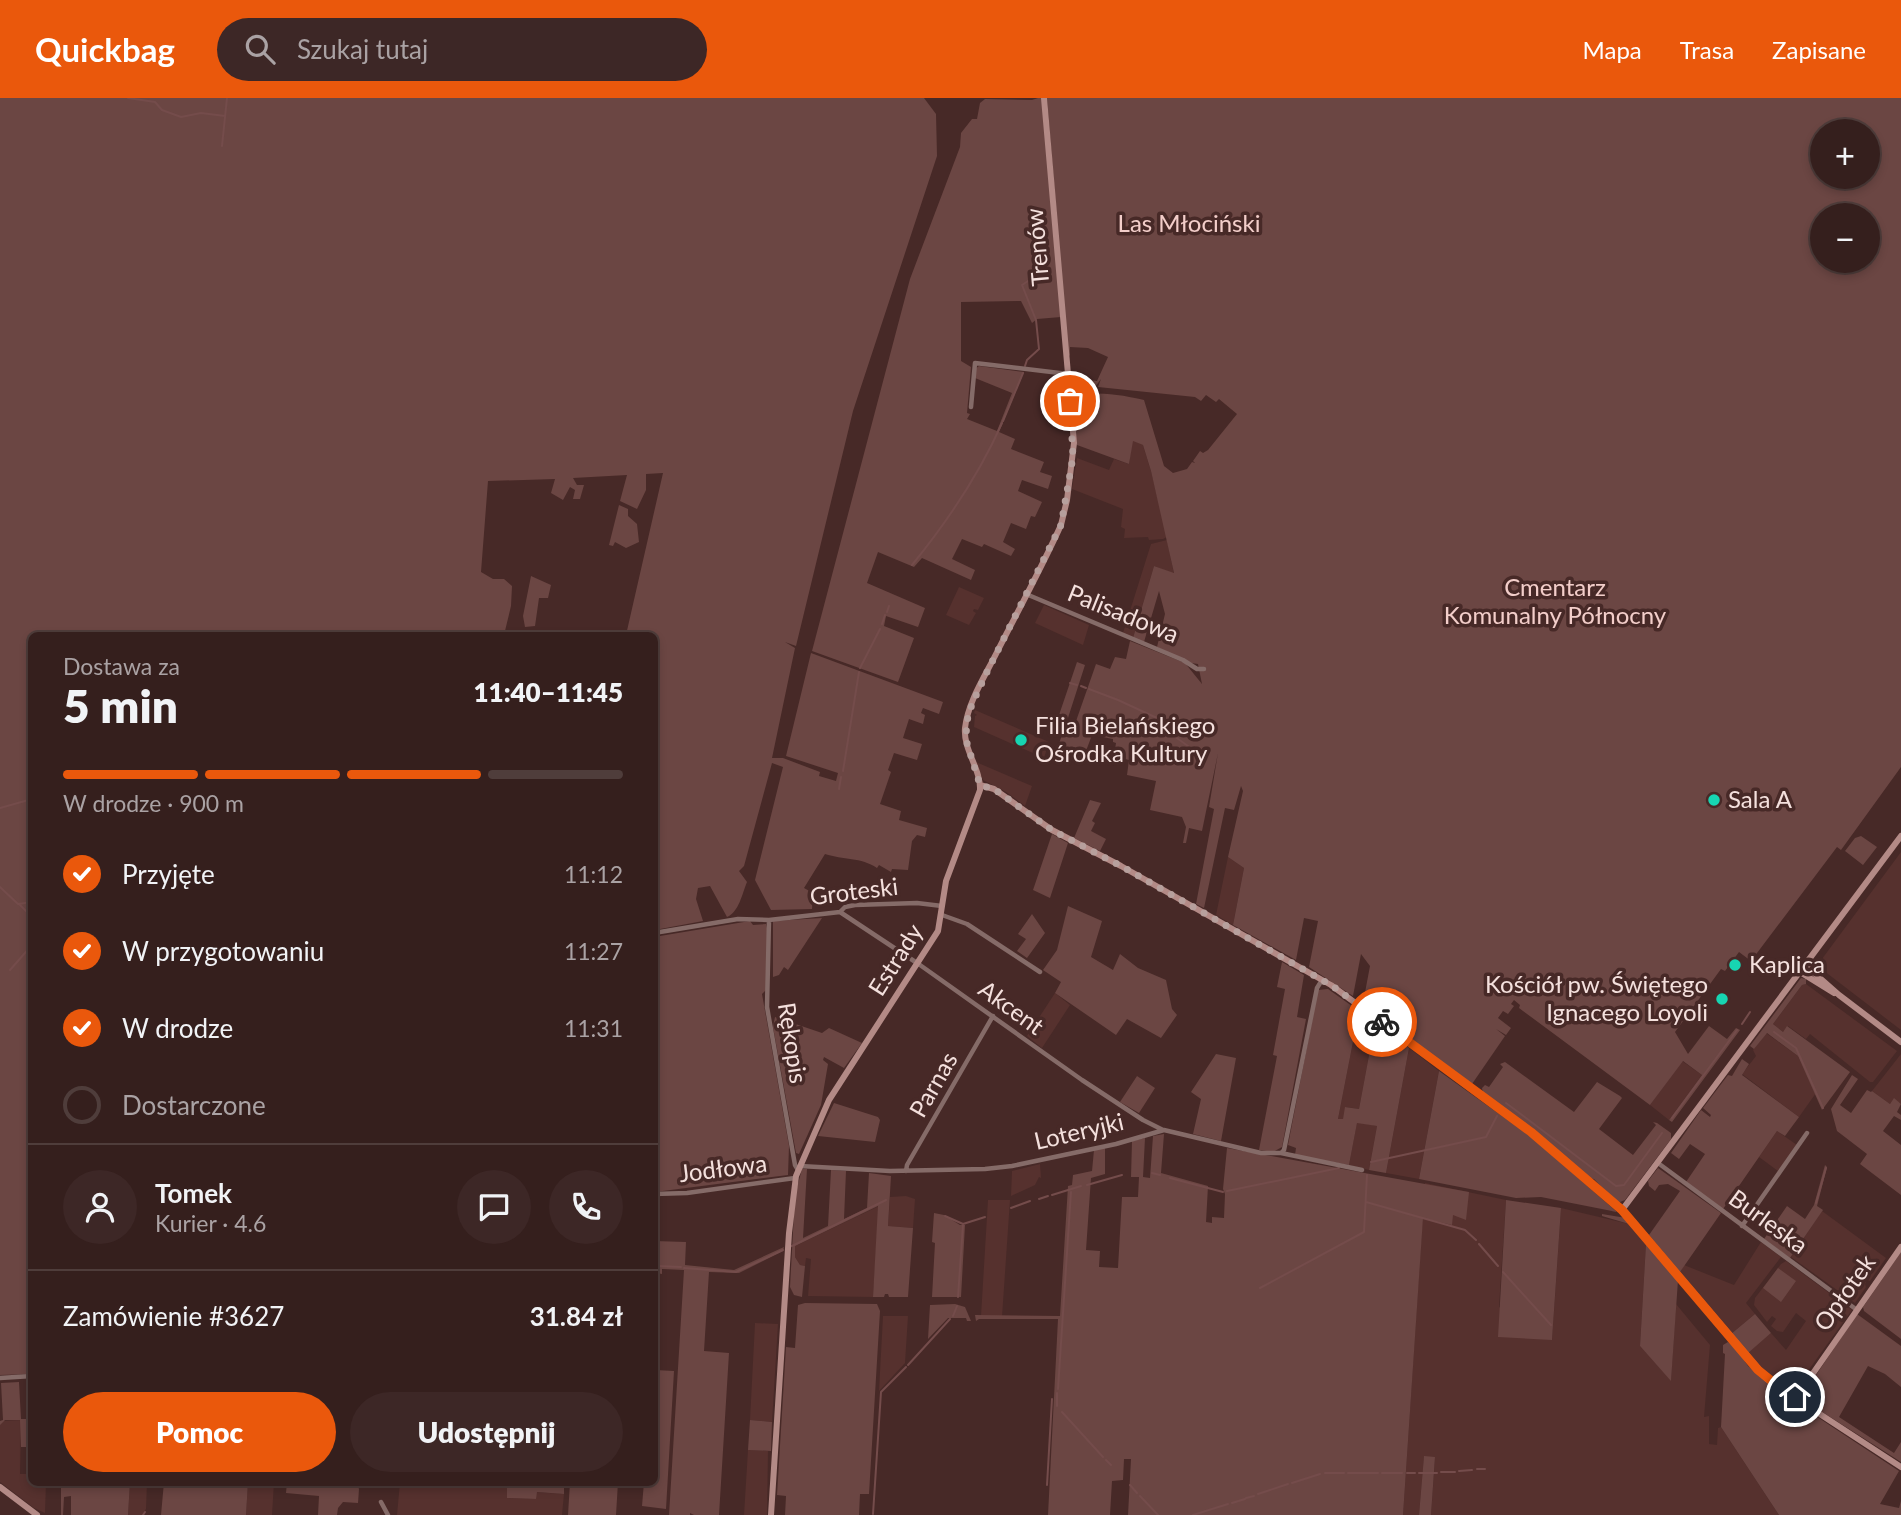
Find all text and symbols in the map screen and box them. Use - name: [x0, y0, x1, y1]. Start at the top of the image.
- search box: [217, 18, 707, 81]
- text: Quickbag: [35, 29, 175, 69]
- icon: search: [241, 30, 279, 68]
- text: Szukaj tutaj: [297, 33, 428, 65]
- text: Mapa: [1583, 35, 1642, 64]
- text: Trasa: [1680, 35, 1734, 64]
- text: Zapisane: [1772, 35, 1866, 64]
- map controls: [1810, 119, 1880, 273]
- button: +: [1810, 119, 1880, 189]
- button: −: [1810, 203, 1880, 273]
- street label: Trenów: [1019, 207, 1054, 287]
- park label: Las Młociński: [1118, 208, 1260, 237]
- pin: [1040, 371, 1100, 431]
- icon: bag: [1051, 382, 1089, 420]
- park label: Cmentarz Komunalny Północny: [1444, 572, 1667, 629]
- street label: Palisadowa: [1064, 577, 1183, 648]
- text: Dostawa za: [63, 652, 180, 680]
- text: 11:40–11:45: [473, 676, 623, 708]
- text: 5 min: [63, 678, 178, 733]
- place label: Filia Bielańskiego Ośrodka Kultury: [1035, 710, 1215, 767]
- marker: Filia Bielańskiego Ośrodka Kultury: [1013, 732, 1029, 748]
- place label: Sala A: [1728, 784, 1793, 813]
- text: W drodze · 900 m: [63, 789, 244, 817]
- marker: Sala A: [1706, 792, 1722, 808]
- icon: check: [63, 855, 101, 893]
- text: Przyjęte: [122, 858, 215, 890]
- text: 11:12: [564, 860, 623, 888]
- street label: Groteski: [808, 871, 900, 910]
- street label: Estrady: [862, 918, 928, 1000]
- icon: check: [63, 932, 101, 970]
- text: W przygotowaniu: [122, 935, 324, 967]
- text: 11:27: [564, 937, 623, 965]
- place label: Kaplica: [1749, 949, 1825, 978]
- marker: Kaplica: [1727, 957, 1743, 973]
- place label: Kościół pw. Świętego Ignacego Loyoli: [1485, 969, 1708, 1026]
- street label: Akcent: [974, 973, 1050, 1040]
- courier: [1347, 987, 1417, 1057]
- marker: Kościół pw. Świętego Ignacego Loyoli: [1714, 991, 1730, 1007]
- street label: Rękopis: [773, 1000, 814, 1085]
- icon: bike: [1363, 1003, 1401, 1041]
- icon: check: [63, 1009, 101, 1047]
- text: W drodze: [122, 1012, 233, 1044]
- text: 11:31: [564, 1014, 623, 1042]
- street label: Parnas: [903, 1047, 963, 1122]
- text: Dostarczone: [122, 1089, 266, 1121]
- street label: Loteryjki: [1031, 1106, 1126, 1155]
- street label: Jodłowa: [677, 1148, 768, 1187]
- button: person: [63, 1170, 137, 1244]
- button: chat: [457, 1170, 531, 1244]
- button: phone: [549, 1170, 623, 1244]
- text: Tomek: [155, 1177, 232, 1209]
- street label: Burleska: [1724, 1183, 1814, 1259]
- text: Kurier · 4.6: [155, 1209, 266, 1237]
- street label: Opłotek: [1807, 1248, 1881, 1336]
- text: Zamówienie #3627: [63, 1300, 284, 1332]
- text: 31.84 zł: [530, 1300, 623, 1332]
- pin: [1765, 1367, 1825, 1427]
- icon: home: [1776, 1378, 1814, 1416]
- button: Pomoc: [63, 1392, 336, 1472]
- button: Udostępnij: [350, 1392, 623, 1472]

